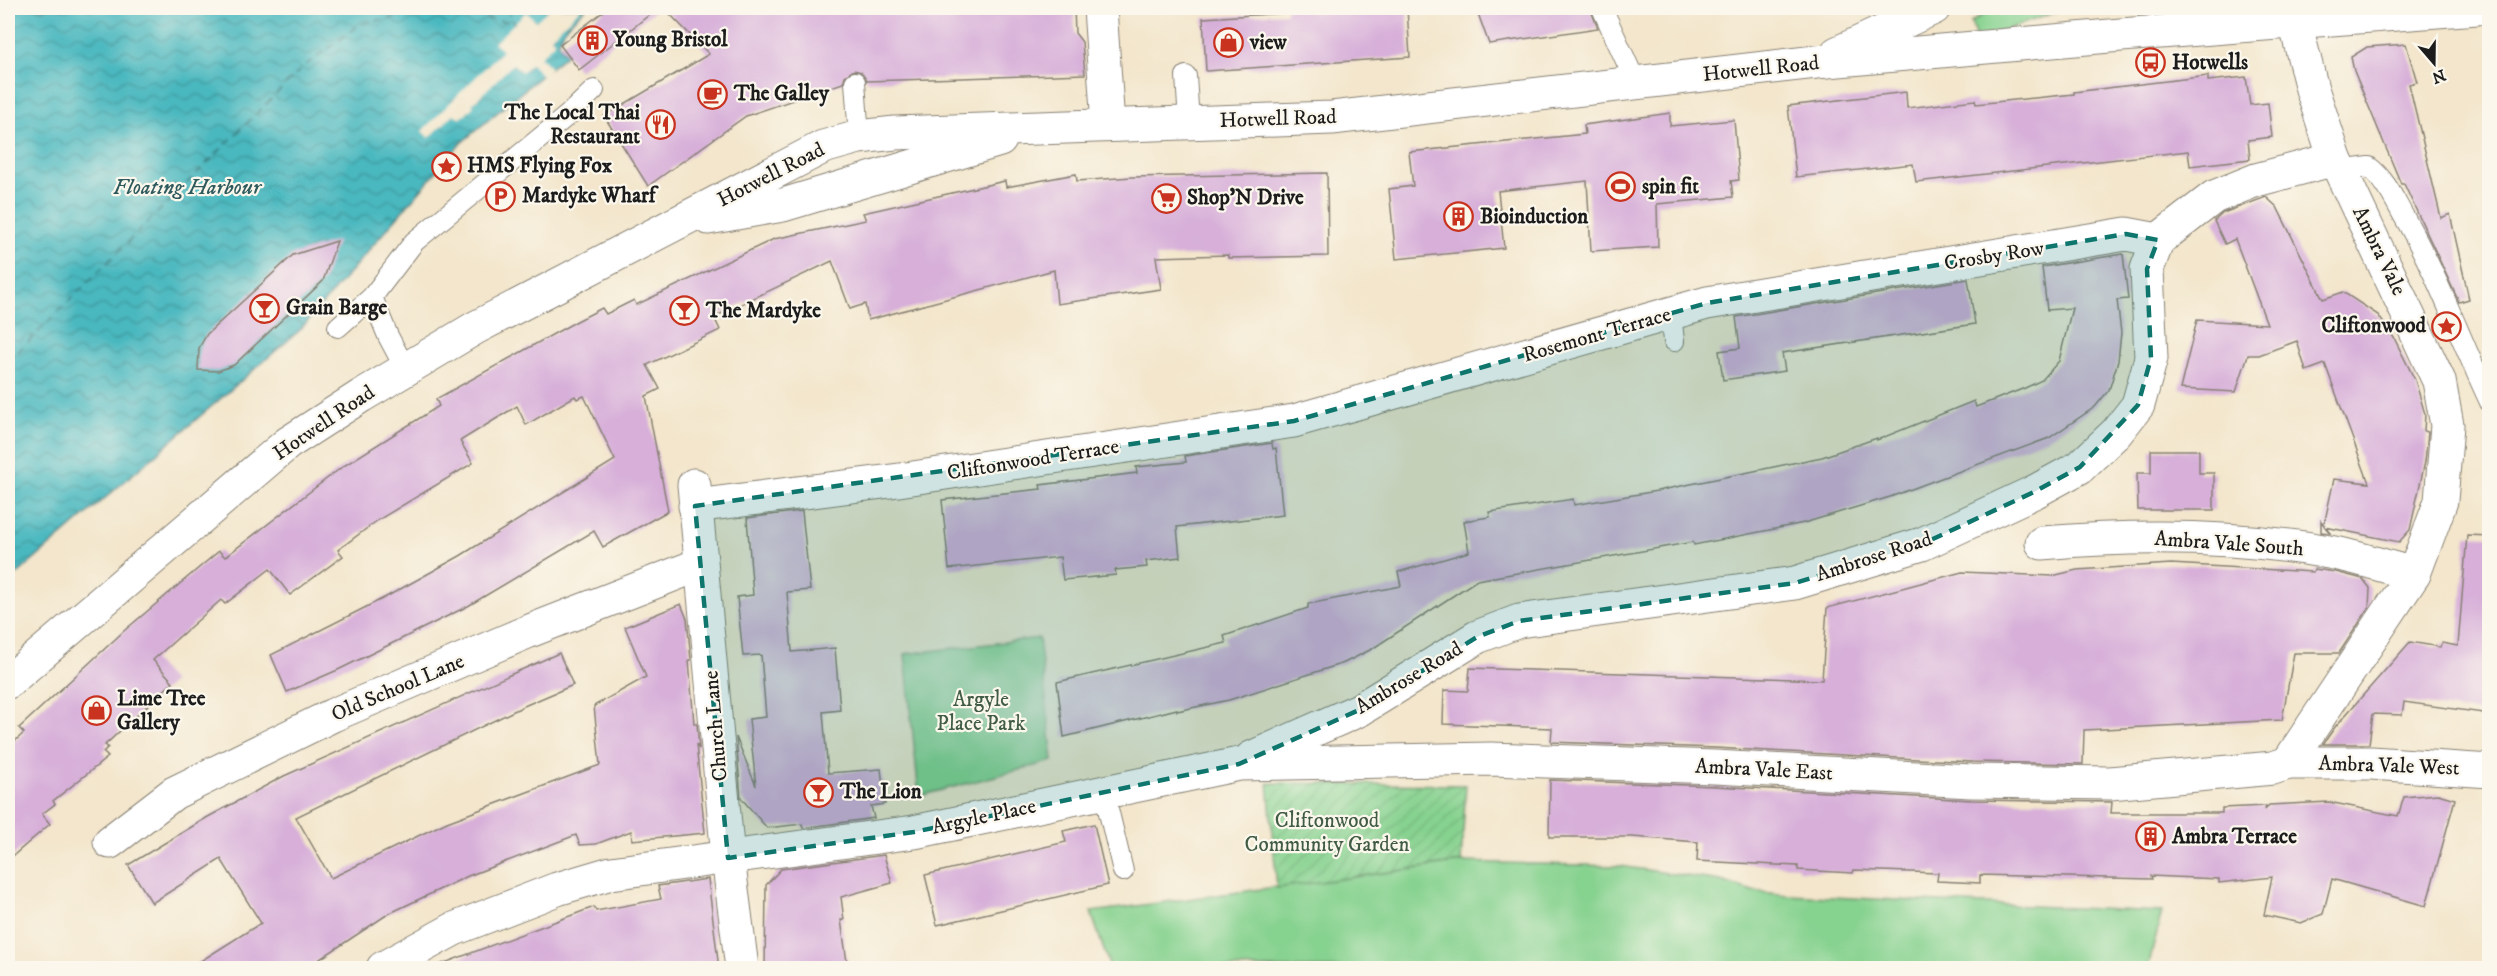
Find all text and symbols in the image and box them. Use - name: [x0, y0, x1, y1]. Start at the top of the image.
- building icon: Young Bristol: [576, 24, 608, 56]
- place label: Young Bristol: [612, 27, 728, 53]
- shop icon: view: [1213, 27, 1245, 59]
- place label: view: [1249, 30, 1287, 56]
- north arrow: [2404, 33, 2464, 93]
- bus stop icon: Hotwells: [2135, 47, 2167, 79]
- street label: Hotwell Road: [1701, 50, 1821, 88]
- place label: Hotwells: [2172, 50, 2248, 76]
- text: N: [2429, 65, 2448, 88]
- cafe icon: The Galley: [697, 78, 729, 110]
- place label: The Galley: [733, 81, 830, 107]
- place label: The Local Thai Restaurant: [504, 100, 641, 150]
- street label: Hotwell Road: [1219, 104, 1337, 134]
- restaurant icon: The Local Thai Restaurant: [645, 109, 677, 141]
- street label: Hotwell Road: [713, 137, 829, 213]
- place icon: HMS Flying Fox: [430, 150, 462, 182]
- place label: HMS Flying Fox: [467, 153, 613, 179]
- sports icon: spin fit: [1605, 171, 1637, 203]
- water label: Floating Harbour: [113, 174, 263, 201]
- place label: spin fit: [1642, 174, 1699, 200]
- parking icon: Mardyke Wharf: [485, 180, 517, 212]
- supermarket icon: Shop'N Drive: [1150, 182, 1182, 214]
- place label: Mardyke Wharf: [522, 183, 659, 209]
- place label: Shop'N Drive: [1187, 185, 1304, 211]
- building icon: Bioinduction: [1443, 201, 1475, 233]
- street label: Ambra Vale: [2346, 202, 2412, 300]
- place label: Bioinduction: [1480, 204, 1589, 230]
- street label: Crosby Row: [1942, 235, 2046, 277]
- bar icon: Grain Barge: [249, 292, 281, 324]
- place label: Grain Barge: [286, 295, 388, 321]
- bar icon: The Mardyke: [669, 295, 701, 327]
- place label: The Mardyke: [705, 298, 821, 324]
- street label: Rosemont Terrace: [1520, 301, 1674, 369]
- place icon: Cliftonwood: [2431, 310, 2463, 342]
- place label: Cliftonwood: [2322, 313, 2427, 339]
- street label: Hotwell Road: [268, 379, 380, 466]
- street label: Cliftonwood Terrace: [945, 434, 1121, 486]
- street label: Ambrose Road: [1813, 526, 1936, 588]
- street label: Ambra Vale South: [2154, 526, 2304, 562]
- street label: Ambrose Road: [1351, 636, 1468, 720]
- street label: Old School Lane: [328, 648, 469, 728]
- street label: Church Lane: [698, 669, 734, 782]
- place label: Lime Tree Gallery: [117, 686, 206, 736]
- park label: Argyle Place Park: [937, 687, 1026, 737]
- shop icon: Lime Tree Gallery: [80, 695, 112, 727]
- street label: Ambra Vale West: [2318, 751, 2460, 781]
- street label: Ambra Vale East: [1694, 753, 1834, 787]
- bar icon: The Lion: [803, 776, 835, 808]
- place label: The Lion: [839, 779, 923, 805]
- street label: Argyle Place: [930, 793, 1039, 841]
- park label: Cliftonwood Community Garden: [1245, 808, 1409, 858]
- building icon: Ambra Terrace: [2135, 821, 2167, 853]
- place label: Ambra Terrace: [2171, 824, 2297, 850]

